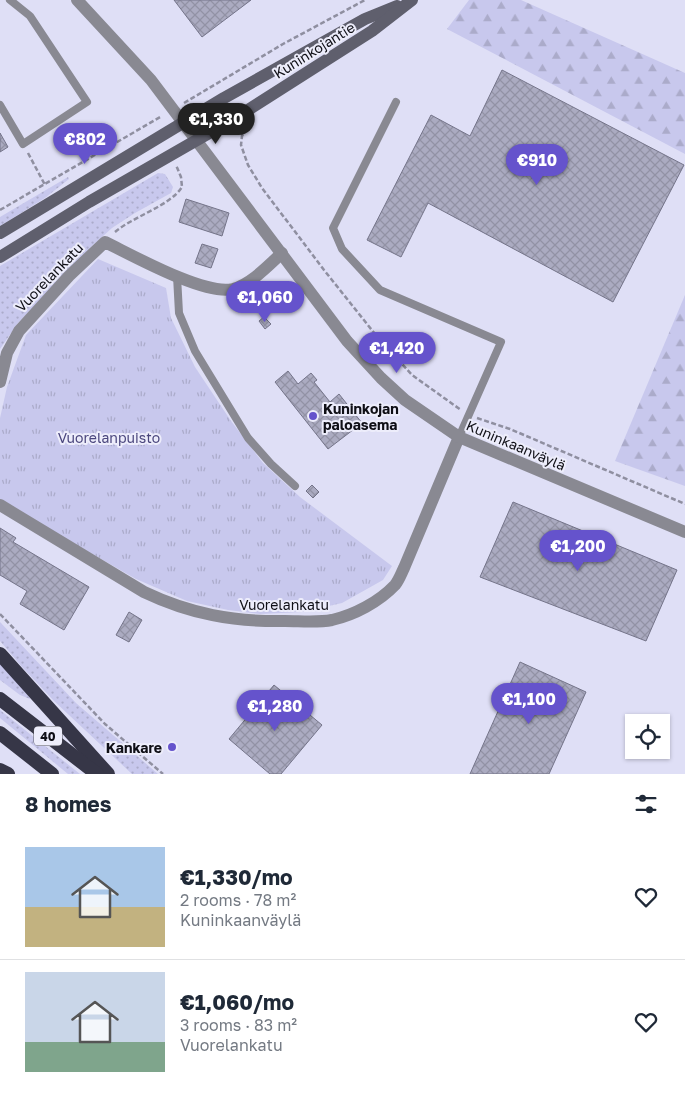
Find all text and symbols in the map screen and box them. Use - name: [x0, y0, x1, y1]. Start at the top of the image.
- street label: Kuninkojantie: [270, 18, 358, 82]
- pin: €1,330: [175, 102, 257, 145]
- text: €1,330: [189, 109, 243, 129]
- pin: €802: [55, 122, 115, 165]
- text: €802: [64, 129, 106, 149]
- pin: €910: [507, 144, 567, 186]
- text: €910: [517, 150, 557, 170]
- street label: Vuorelankatu: [12, 239, 86, 315]
- pin: €1,060: [224, 280, 306, 323]
- text: €1,060: [237, 287, 293, 307]
- pin: €1,420: [356, 332, 438, 374]
- text: €1,420: [370, 338, 424, 358]
- place label: Kuninkojan paloasema: [323, 400, 399, 433]
- marker: Kuninkojan paloasema: [307, 410, 319, 422]
- street label: Kuninkaanväylä: [464, 416, 568, 474]
- park label: Vuorelanpuisto: [58, 429, 160, 446]
- pin: €1,200: [537, 530, 619, 572]
- text: €1,200: [550, 536, 606, 556]
- street label: Vuorelankatu: [239, 596, 329, 613]
- pin: €1,100: [488, 682, 570, 725]
- text: €1,100: [502, 689, 556, 709]
- pin: €1,280: [234, 690, 316, 732]
- text: €1,280: [247, 696, 303, 716]
- map controls: [625, 714, 670, 759]
- button: locate: [625, 714, 670, 759]
- road number: 40: [34, 726, 62, 746]
- place label: Kankare: [106, 739, 162, 756]
- marker: Kankare: [166, 741, 178, 753]
- icon: filters: [632, 790, 660, 818]
- text: 8 homes: [25, 791, 112, 817]
- text: €1,330/mo: [180, 864, 293, 890]
- icon: home: [65, 867, 125, 927]
- icon: heart: [632, 883, 660, 911]
- text: 2 rooms · 78 m²: [180, 890, 296, 910]
- text: Kuninkaanväylä: [180, 910, 301, 930]
- text: €1,060/mo: [180, 989, 294, 1015]
- icon: home: [65, 992, 125, 1052]
- icon: heart: [632, 1008, 660, 1036]
- text: 3 rooms · 83 m²: [180, 1015, 297, 1035]
- text: Vuorelankatu: [180, 1035, 283, 1055]

